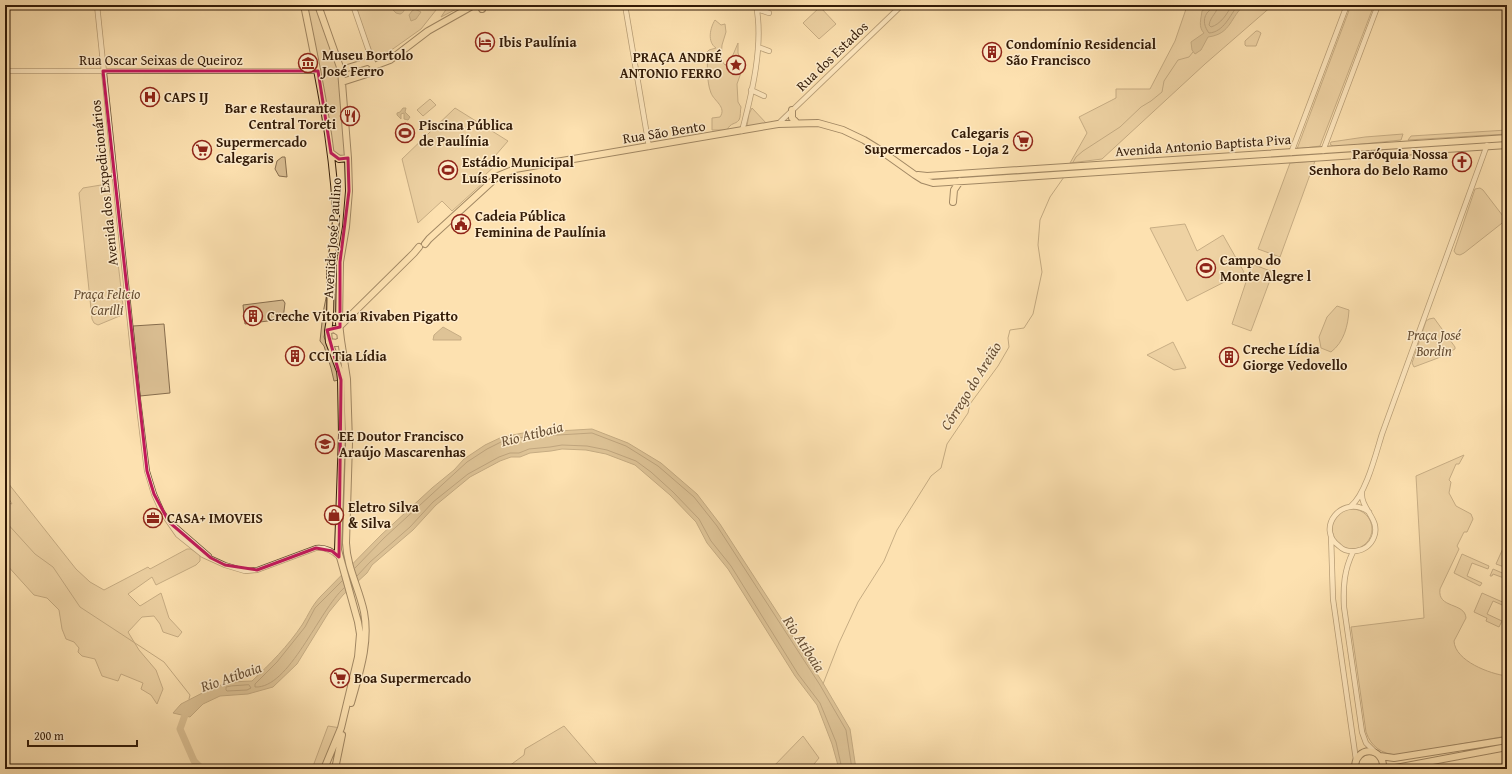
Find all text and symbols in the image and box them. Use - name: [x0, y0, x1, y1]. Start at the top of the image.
- street label: Rua dos Estados: [792, 17, 872, 95]
- hotel icon: Ibis Paulínia: [474, 31, 496, 53]
- place label: Ibis Paulínia: [499, 32, 577, 52]
- place label: Condomínio Residencial São Francisco: [1006, 34, 1157, 70]
- building icon: Condomínio Residencial São Francisco: [981, 41, 1003, 63]
- place label: Museu Bortolo José Ferro: [320, 45, 414, 81]
- place label: PRAÇA ANDRÉ ANTONIO FERRO: [620, 47, 723, 83]
- street label: Rua Oscar Seixas de Queiroz: [79, 50, 243, 70]
- museum icon: Museu Bortolo José Ferro: [297, 52, 319, 74]
- place icon: PRAÇA ANDRÉ ANTONIO FERRO: [725, 54, 747, 76]
- hospital icon: CAPS IJ: [139, 86, 161, 108]
- place label: CAPS IJ: [164, 87, 209, 107]
- place label: Bar e Restaurante Central Toreti: [225, 98, 337, 134]
- street label: Avenida dos Expedicionários: [85, 99, 123, 267]
- restaurant icon: Bar e Restaurante Central Toreti: [339, 105, 361, 127]
- place label: Piscina Pública de Paulínia: [419, 115, 514, 151]
- street label: Rua São Bento: [621, 116, 707, 148]
- sports icon: Piscina Pública de Paulínia: [394, 122, 416, 144]
- place label: Calegaris Supermercados - Loja 2: [864, 123, 1009, 159]
- street label: Avenida Antonio Baptista Piva: [1114, 129, 1292, 161]
- supermarket icon: Calegaris Supermercados - Loja 2: [1012, 130, 1034, 152]
- place label: Supermercado Calegaris: [216, 132, 307, 168]
- supermarket icon: Supermercado Calegaris: [191, 139, 213, 161]
- place label: Paróquia Nossa Senhora do Belo Ramo: [1309, 144, 1449, 180]
- church icon: Paróquia Nossa Senhora do Belo Ramo: [1451, 151, 1473, 173]
- place label: Estádio Municipal Luís Perissinoto: [462, 152, 575, 188]
- sports icon: Estádio Municipal Luís Perissinoto: [437, 159, 459, 181]
- street label: Avenida José Paulino: [318, 177, 346, 299]
- place label: Cadeia Pública Feminina de Paulínia: [475, 206, 607, 242]
- public building icon: Cadeia Pública Feminina de Paulínia: [450, 213, 472, 235]
- place label: Campo do Monte Alegre l: [1220, 250, 1312, 286]
- sports icon: Campo do Monte Alegre l: [1195, 257, 1217, 279]
- park label: Praça Felicio Carilli: [73, 284, 140, 320]
- building icon: Creche Vitoria Rivaben Pigatto: [242, 305, 264, 327]
- place label: Creche Vitoria Rivaben Pigatto: [267, 306, 459, 326]
- park label: Praça José Bordin: [1406, 325, 1461, 361]
- water label: Córrego do Areião: [935, 337, 1006, 434]
- place label: Creche Lídia Giorge Vedovello: [1243, 339, 1348, 375]
- building icon: CCI Tia Lídia: [284, 345, 306, 367]
- place label: CCI Tia Lídia: [309, 346, 387, 366]
- building icon: Creche Lídia Giorge Vedovello: [1218, 346, 1240, 368]
- water label: Rio Atibaia: [498, 416, 565, 452]
- place label: EE Doutor Francisco Araújo Mascarenhas: [339, 426, 466, 462]
- school or university icon: EE Doutor Francisco Araújo Mascarenhas: [314, 433, 336, 455]
- place label: Eletro Silva & Silva: [348, 497, 420, 533]
- shop icon: Eletro Silva & Silva: [323, 504, 345, 526]
- office icon: CASA+ IMOVEIS: [142, 507, 164, 529]
- place label: CASA+ IMOVEIS: [167, 508, 263, 528]
- water label: Rio Atibaia: [778, 611, 831, 676]
- water label: Rio Atibaia: [197, 656, 264, 697]
- supermarket icon: Boa Supermercado: [329, 667, 351, 689]
- place label: Boa Supermercado: [354, 668, 472, 688]
- scale bar: [28, 722, 137, 748]
- text: 200 m: [34, 727, 64, 744]

